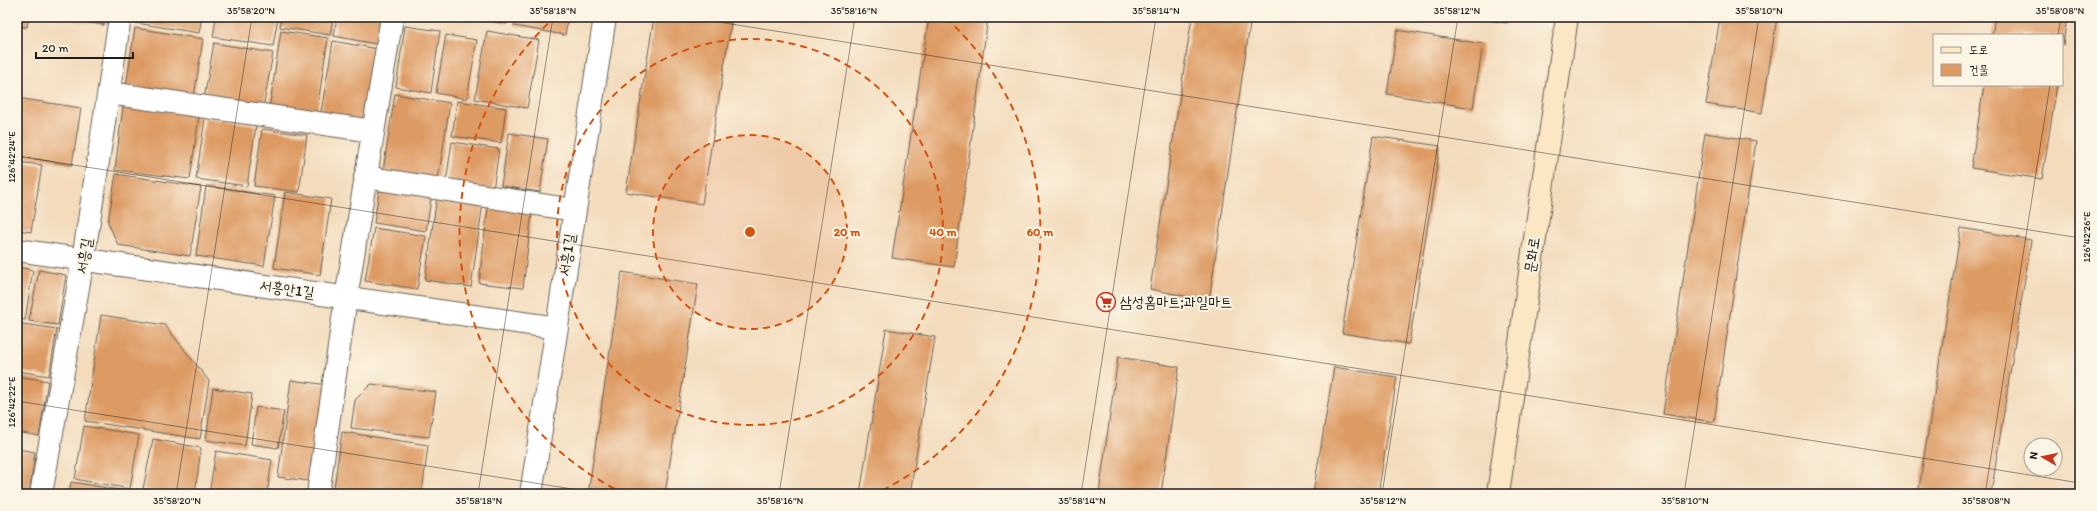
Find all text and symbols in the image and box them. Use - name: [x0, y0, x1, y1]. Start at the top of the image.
- text: 35°58'20"N: [227, 4, 275, 17]
- text: 35°58'18"N: [530, 4, 577, 17]
- text: 35°58'16"N: [831, 4, 878, 17]
- text: 35°58'14"N: [1132, 4, 1180, 17]
- text: 35°58'12"N: [1434, 4, 1481, 17]
- text: 35°58'10"N: [1735, 4, 1783, 17]
- text: 35°58'08"N: [2036, 4, 2084, 17]
- scale bar: [36, 34, 133, 60]
- legend: [1933, 34, 2063, 86]
- text: 20 m: [42, 41, 69, 55]
- text: 도로: [1969, 43, 1988, 57]
- text: 건물: [1969, 63, 1989, 77]
- text: 126°42'24"E: [5, 131, 18, 183]
- text: 126°42'26"E: [2080, 211, 2093, 263]
- centre of rings: [743, 225, 757, 239]
- text: 20 m: [834, 225, 861, 239]
- text: 40 m: [929, 225, 958, 239]
- text: 60 m: [1027, 225, 1054, 239]
- street label: 서흥1길: [555, 232, 579, 278]
- street label: 문화로: [1521, 236, 1543, 274]
- street label: 서흥길: [72, 237, 96, 275]
- street label: 서흥안1길: [258, 276, 316, 302]
- supermarket icon: 삼성홈마트;과일마트: [1095, 291, 1117, 313]
- place label: 삼성홈마트;과일마트: [1120, 293, 1232, 311]
- text: 126°42'22"E: [5, 376, 18, 427]
- north arrow: [2023, 437, 2063, 477]
- text: N: [2027, 451, 2041, 460]
- text: 35°58'20"N: [153, 494, 201, 507]
- text: 35°58'18"N: [456, 494, 503, 507]
- text: 35°58'16"N: [757, 494, 804, 507]
- text: 35°58'14"N: [1058, 494, 1106, 507]
- text: 35°58'12"N: [1360, 494, 1407, 507]
- text: 35°58'10"N: [1661, 494, 1709, 507]
- text: 35°58'08"N: [1962, 494, 2010, 507]

